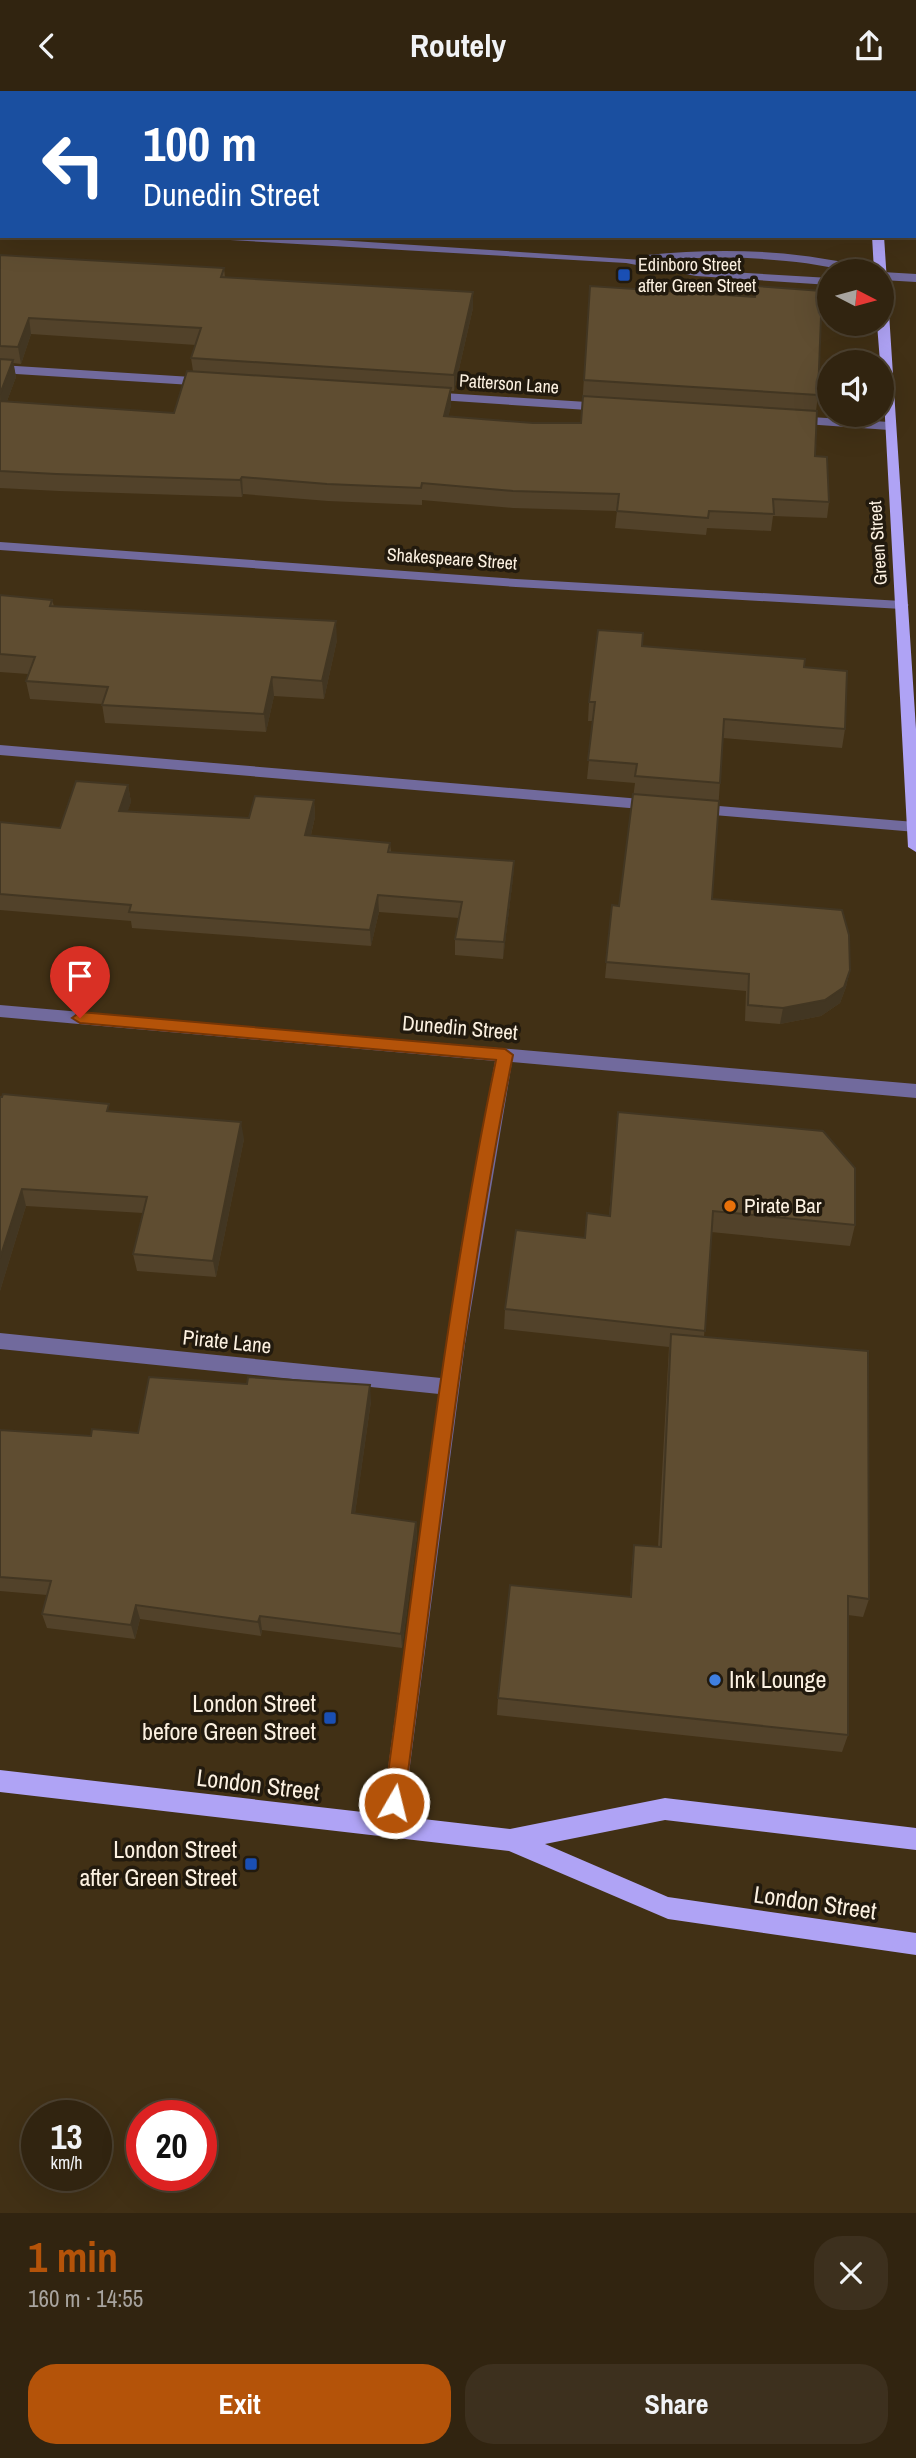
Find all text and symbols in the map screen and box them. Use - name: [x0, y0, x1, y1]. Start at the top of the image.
- text: Routely: [410, 24, 506, 67]
- icon: back: [28, 27, 66, 65]
- icon: share: [850, 27, 888, 65]
- text: 100 m: [143, 110, 257, 176]
- icon: left: [28, 119, 119, 210]
- text: Dunedin Street: [143, 173, 320, 216]
- place label: Edinboro Street after Green Street: [638, 252, 756, 298]
- north arrow: [817, 259, 894, 336]
- map controls: [817, 259, 894, 427]
- marker: Edinboro Street after Green Street: [616, 267, 632, 283]
- button: sound: [817, 350, 894, 427]
- street label: Patterson Lane: [458, 368, 560, 399]
- street label: Green Street: [862, 500, 893, 586]
- street label: Shakespeare Street: [386, 541, 518, 576]
- pin: [50, 946, 110, 1018]
- icon: arrive: [61, 957, 99, 995]
- street label: Dunedin Street: [401, 1008, 519, 1047]
- place label: Pirate Bar: [744, 1191, 822, 1220]
- marker: Pirate Bar: [722, 1198, 738, 1214]
- street label: Pirate Lane: [181, 1322, 273, 1361]
- place label: Ink Lounge: [729, 1663, 826, 1695]
- marker: Ink Lounge: [707, 1672, 723, 1688]
- place label: London Street before Green Street: [142, 1687, 317, 1747]
- marker: London Street before Green Street: [322, 1710, 338, 1726]
- street label: London Street: [195, 1761, 322, 1807]
- position arrow: [357, 1766, 431, 1840]
- place label: London Street after Green Street: [79, 1833, 238, 1893]
- marker: London Street after Green Street: [243, 1856, 259, 1872]
- street label: London Street: [752, 1878, 879, 1927]
- speed limit sign: 20: [126, 2100, 217, 2191]
- text: 13: [51, 2113, 82, 2160]
- text: km/h: [51, 2150, 83, 2175]
- text: 1 min: [28, 2229, 118, 2285]
- button: close: [814, 2236, 888, 2310]
- text: 160 m · 14:55: [28, 2283, 143, 2314]
- button: Exit: [28, 2364, 451, 2444]
- button: Share: [465, 2364, 888, 2444]

